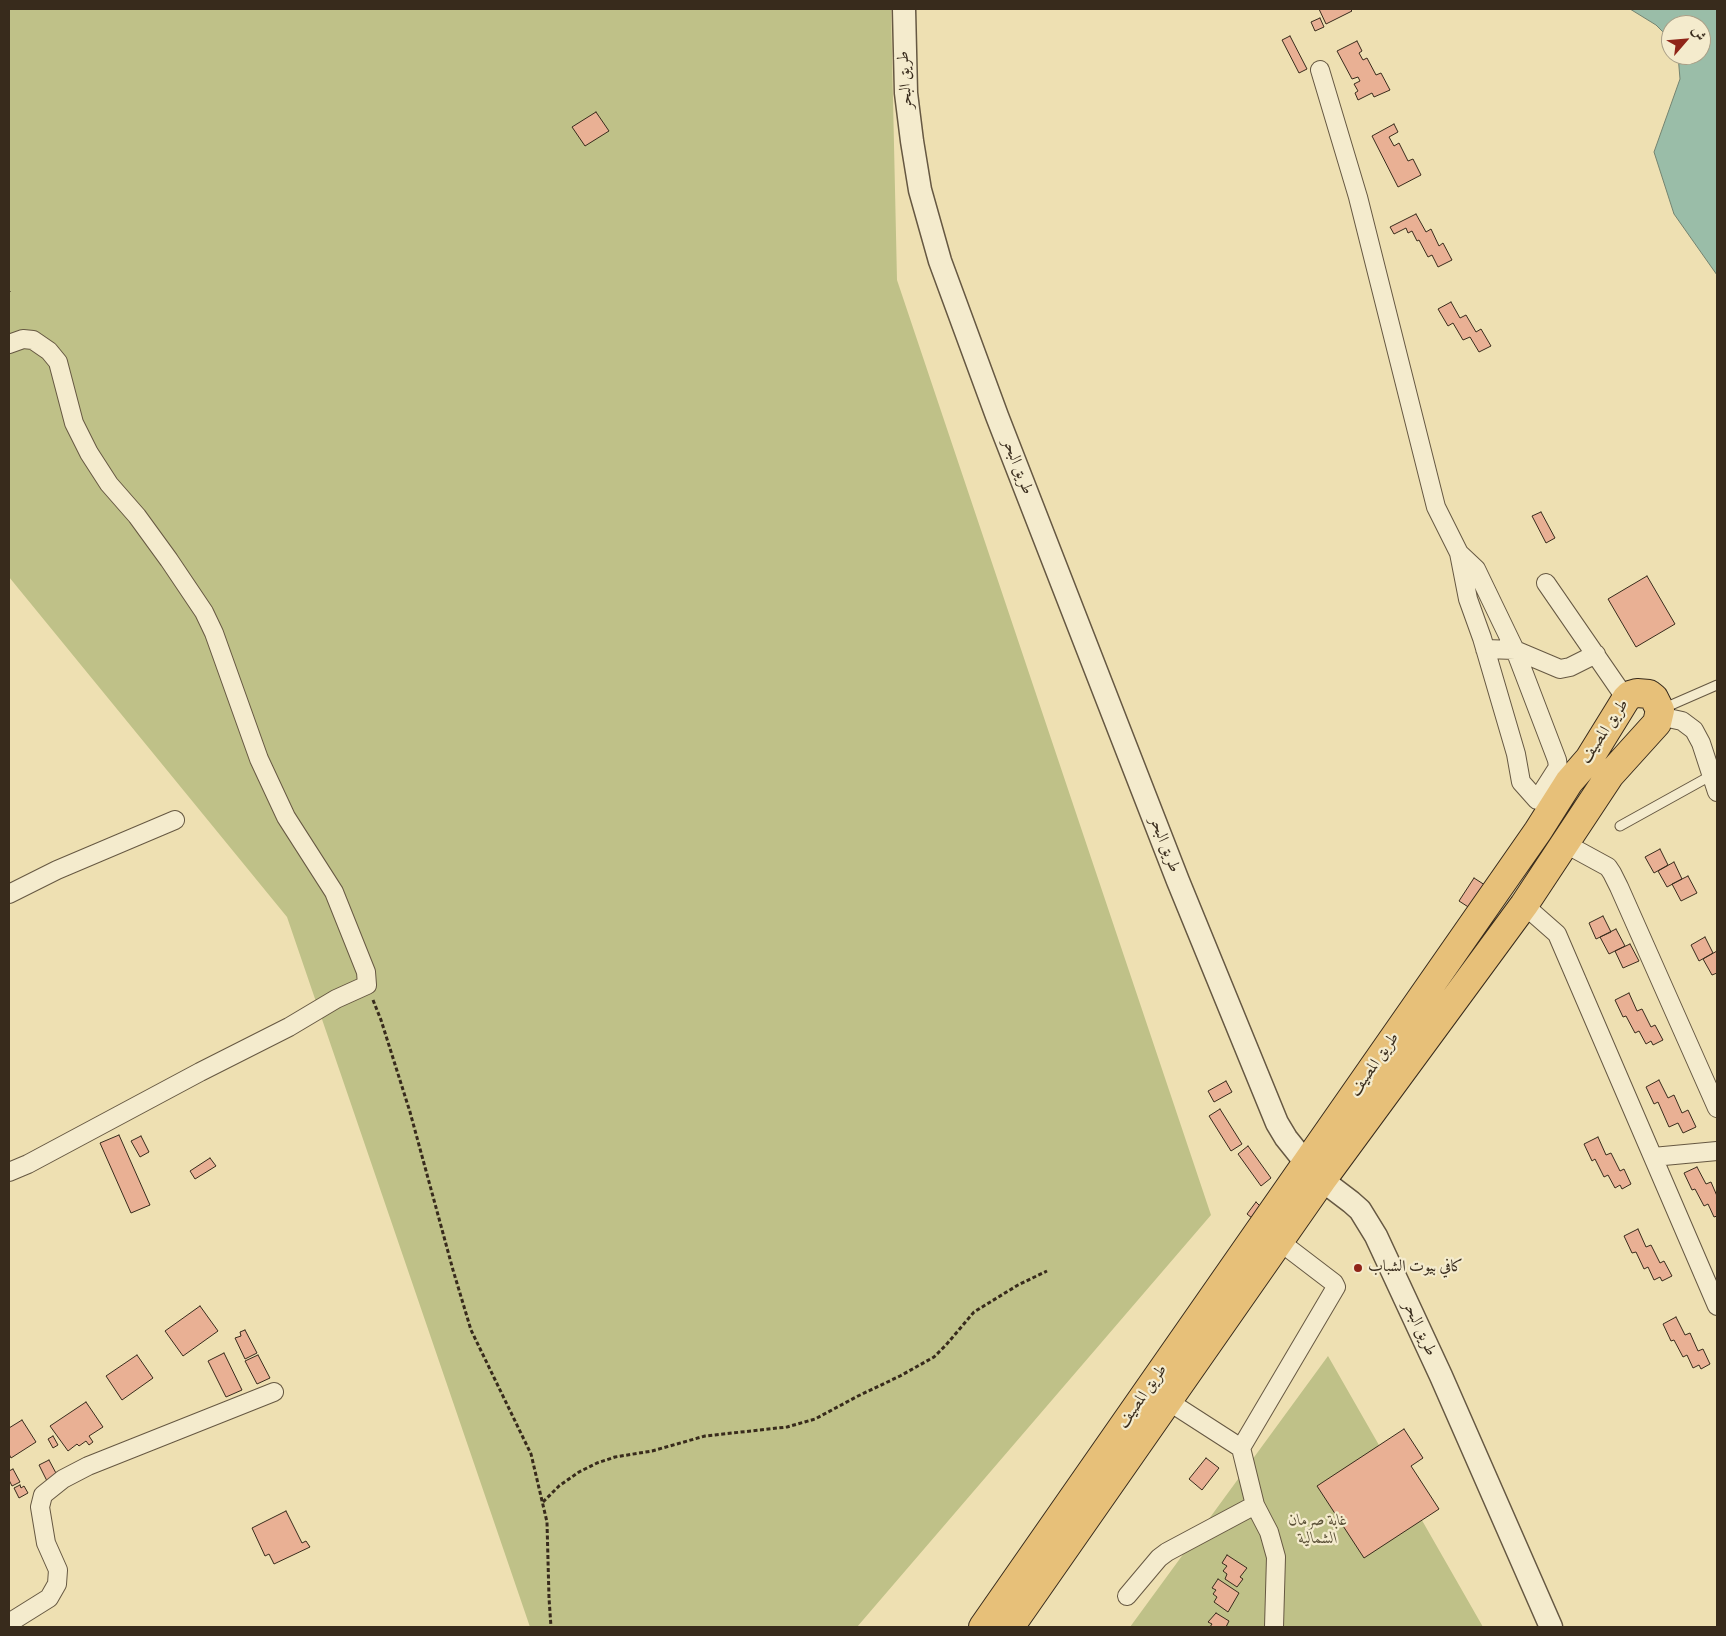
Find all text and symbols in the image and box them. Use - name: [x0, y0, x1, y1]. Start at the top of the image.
- north arrow: [1661, 15, 1711, 65]
- text: ش: [1688, 23, 1710, 43]
- street label: طريق البحر: [894, 50, 918, 110]
- street label: طريق البحر: [998, 436, 1036, 498]
- street label: طريق المصيف: [1577, 696, 1633, 768]
- street label: طريق البحر: [1145, 814, 1183, 876]
- street label: طريق المصيف: [1346, 1029, 1404, 1101]
- place label: كافي بيوت الشباب: [1368, 1258, 1463, 1278]
- marker: كافي بيوت الشباب: [1352, 1262, 1364, 1274]
- street label: طريق البحر: [1398, 1299, 1440, 1359]
- street label: طريق المصيف: [1114, 1361, 1172, 1433]
- park label: غابة صرمان الشمالية: [1289, 1512, 1347, 1550]

